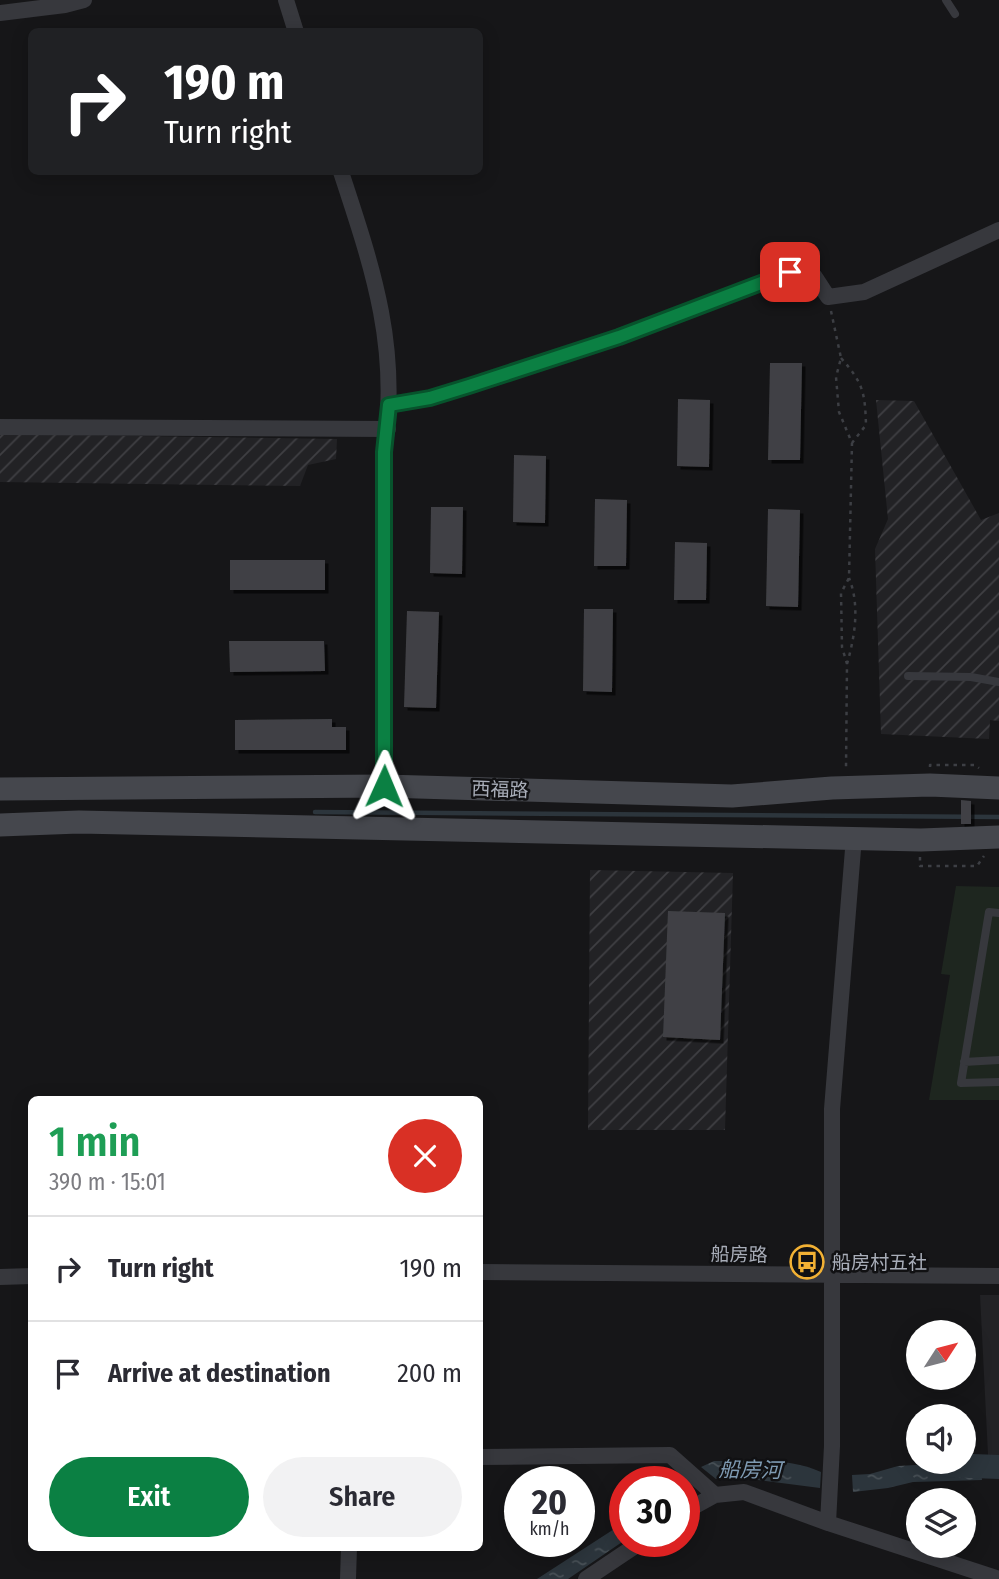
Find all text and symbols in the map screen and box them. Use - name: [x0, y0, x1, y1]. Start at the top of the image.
- text: 190 m: [164, 53, 284, 112]
- icon: right: [49, 56, 140, 147]
- text: Turn right: [164, 113, 291, 151]
- pin: [760, 242, 820, 302]
- icon: arrive: [771, 253, 809, 291]
- position arrow: [347, 749, 421, 823]
- street label: 西福路: [471, 777, 529, 802]
- text: 1 min: [49, 1117, 140, 1167]
- button: close: [388, 1119, 462, 1193]
- text: 390 m · 15:01: [49, 1168, 166, 1196]
- street label: 船房路: [710, 1243, 768, 1266]
- bus stop icon: 船房村五社: [788, 1243, 826, 1281]
- icon: right: [49, 1250, 87, 1288]
- place label: 船房村五社: [832, 1251, 927, 1274]
- text: Turn right: [108, 1253, 214, 1284]
- text: 190 m: [400, 1253, 462, 1284]
- north arrow: [906, 1320, 976, 1390]
- map controls: [906, 1320, 976, 1558]
- icon: arrive: [49, 1355, 87, 1393]
- text: Arrive at destination: [108, 1358, 331, 1389]
- text: 200 m: [397, 1358, 462, 1389]
- button: sound: [906, 1404, 976, 1474]
- water label: 船房河: [718, 1456, 786, 1484]
- button: Exit: [49, 1457, 249, 1537]
- button: Share: [263, 1457, 462, 1537]
- speed limit sign: 30: [609, 1466, 700, 1557]
- text: 20: [532, 1481, 567, 1523]
- button: layers: [906, 1488, 976, 1558]
- text: km/h: [529, 1518, 570, 1540]

